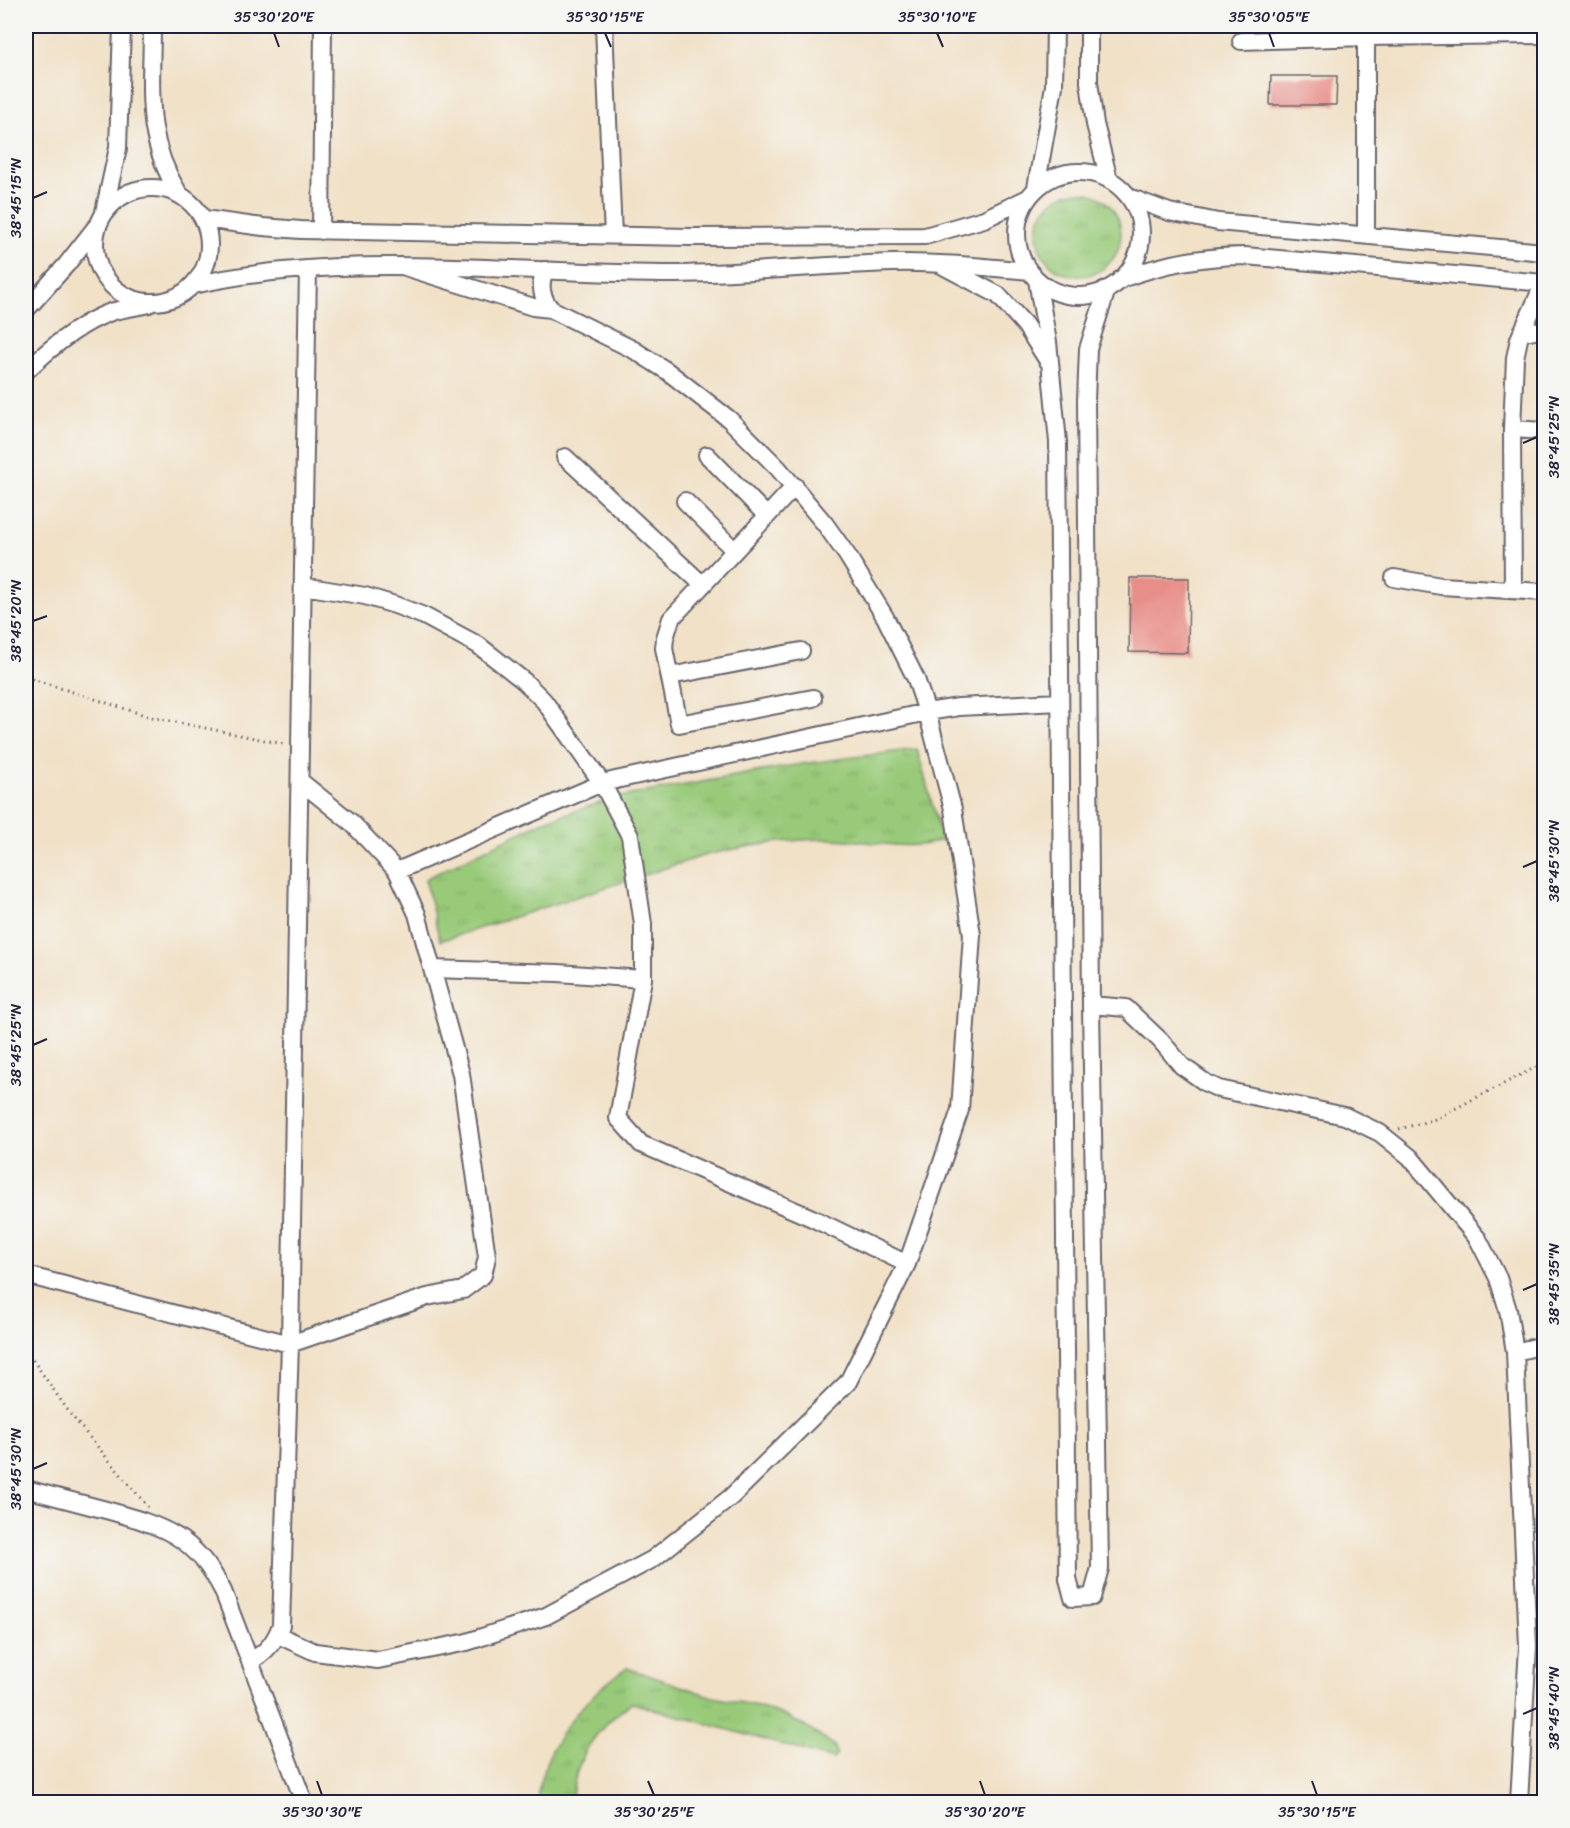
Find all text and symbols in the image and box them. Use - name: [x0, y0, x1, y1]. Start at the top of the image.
- text: 35°30'20"E: [234, 4, 316, 30]
- text: 35°30'15"E: [566, 4, 645, 30]
- text: 35°30'10"E: [898, 4, 977, 30]
- text: 35°30'05"E: [1229, 4, 1311, 30]
- text: 38°45'15"N: [3, 157, 29, 238]
- text: 38°45'25"N: [1541, 395, 1567, 478]
- text: 38°45'20"N: [3, 579, 29, 662]
- text: 38°45'30"N: [1541, 819, 1567, 902]
- text: 38°45'25"N: [3, 1003, 29, 1086]
- text: 38°45'35"N: [1541, 1242, 1567, 1325]
- text: 38°45'30"N: [3, 1427, 29, 1510]
- text: 38°45'40"N: [1541, 1666, 1567, 1750]
- text: 35°30'30"E: [282, 1799, 363, 1825]
- text: 35°30'25"E: [614, 1799, 695, 1825]
- text: 35°30'20"E: [945, 1799, 1027, 1825]
- text: 35°30'15"E: [1278, 1799, 1357, 1825]

